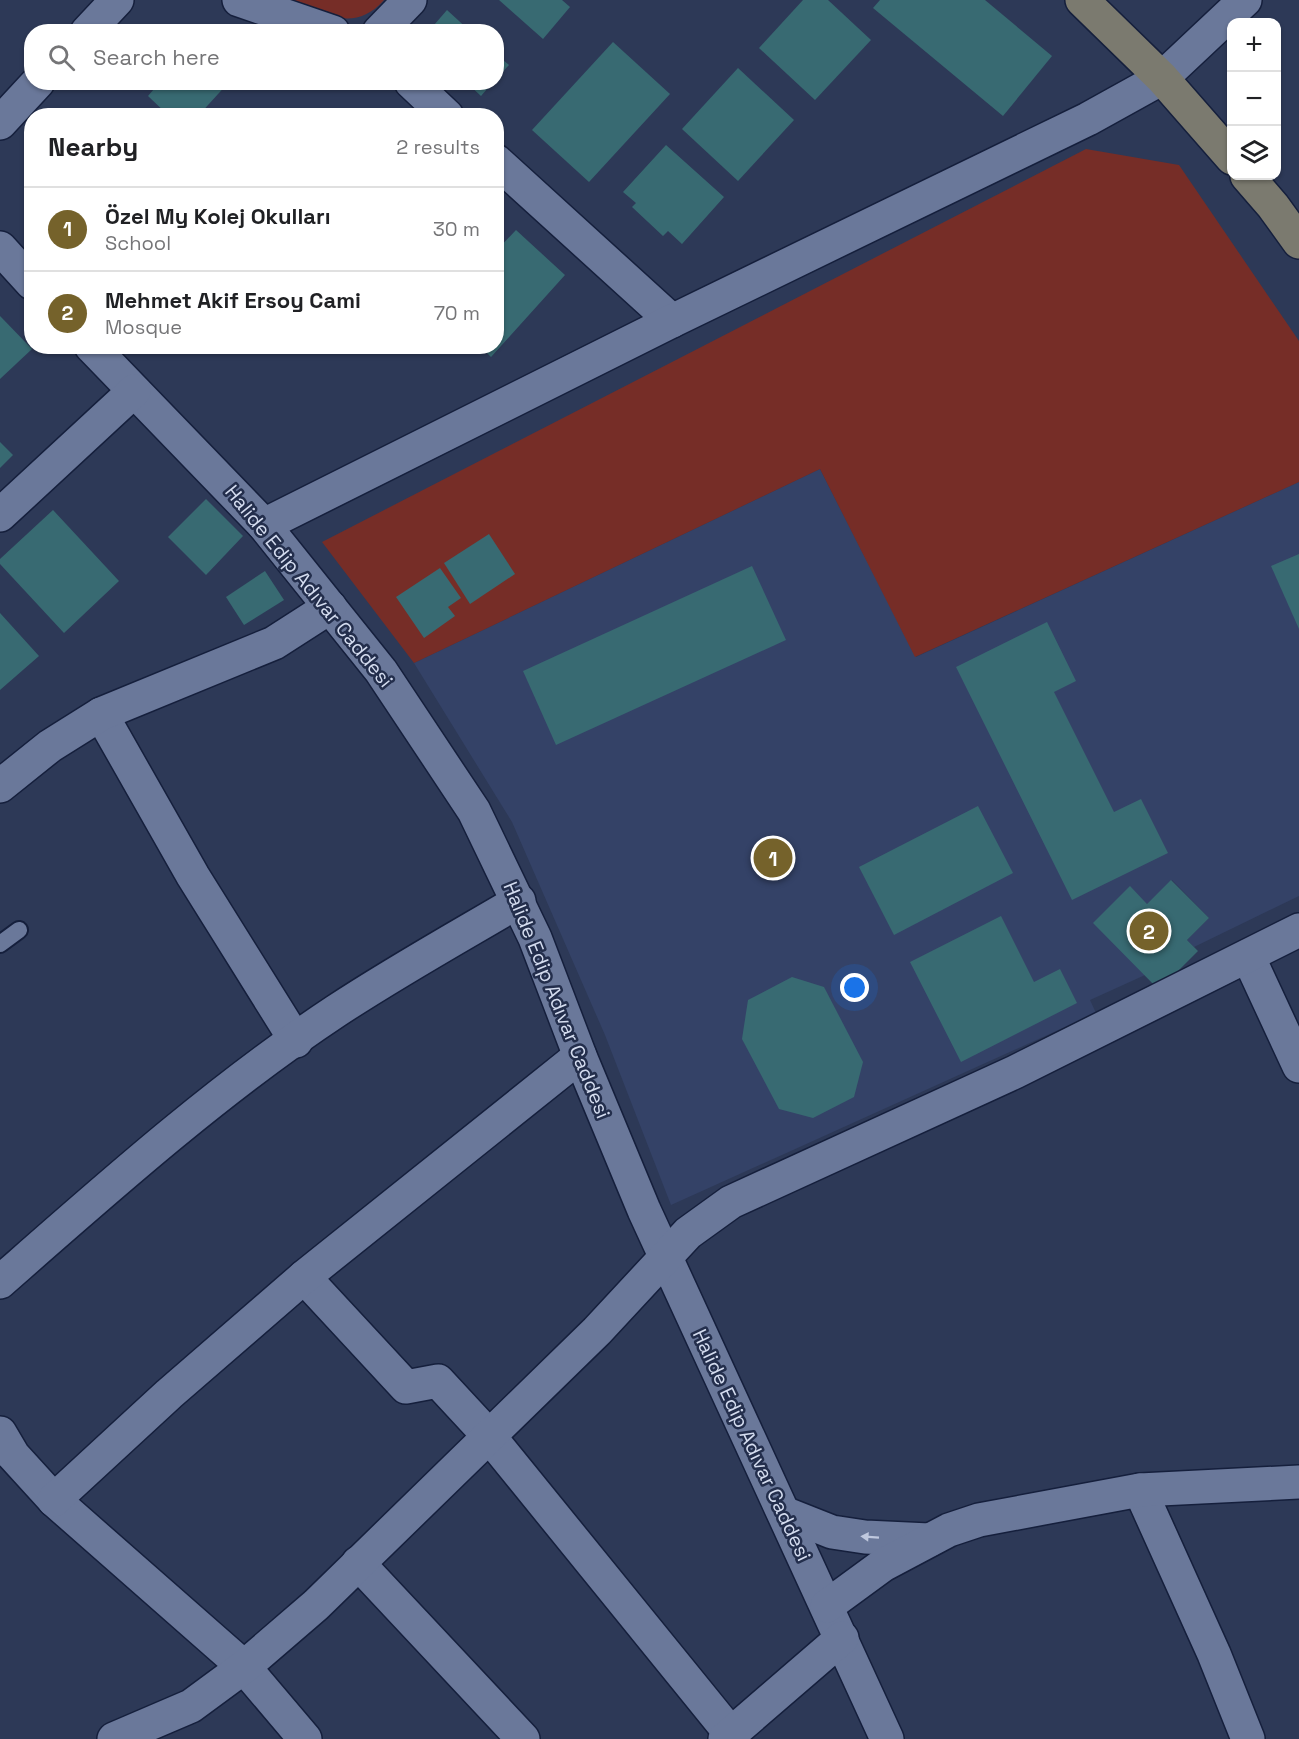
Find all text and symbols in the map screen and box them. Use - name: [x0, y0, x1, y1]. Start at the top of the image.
- map controls: [1227, 18, 1281, 180]
- button: +: [1227, 18, 1281, 72]
- search box: [24, 24, 504, 90]
- icon: search: [45, 41, 78, 74]
- text: Search here: [93, 43, 220, 71]
- button: −: [1227, 72, 1281, 126]
- button: layers: [1227, 126, 1281, 180]
- text: Nearby: [48, 130, 138, 164]
- text: 2 results: [396, 134, 480, 160]
- text: Özel My Kolej Okulları: [105, 202, 331, 230]
- text: 1: [63, 216, 72, 242]
- text: 30 m: [433, 216, 480, 242]
- text: School: [105, 230, 171, 256]
- text: Mehmet Akif Ersoy Cami: [105, 286, 361, 314]
- text: 2: [62, 300, 73, 326]
- text: 70 m: [434, 300, 480, 326]
- text: Mosque: [105, 314, 182, 340]
- street label: Halide Edip Adıvar Caddesi: [219, 479, 399, 693]
- pin: 1: [754, 836, 792, 880]
- street label: Halide Edip Adıvar Caddesi: [498, 878, 616, 1122]
- pin: 2: [1130, 908, 1168, 954]
- your location: [840, 973, 869, 1002]
- street label: Halide Edip Adıvar Caddesi: [687, 1325, 817, 1565]
- one-way arrow: [861, 1532, 880, 1541]

